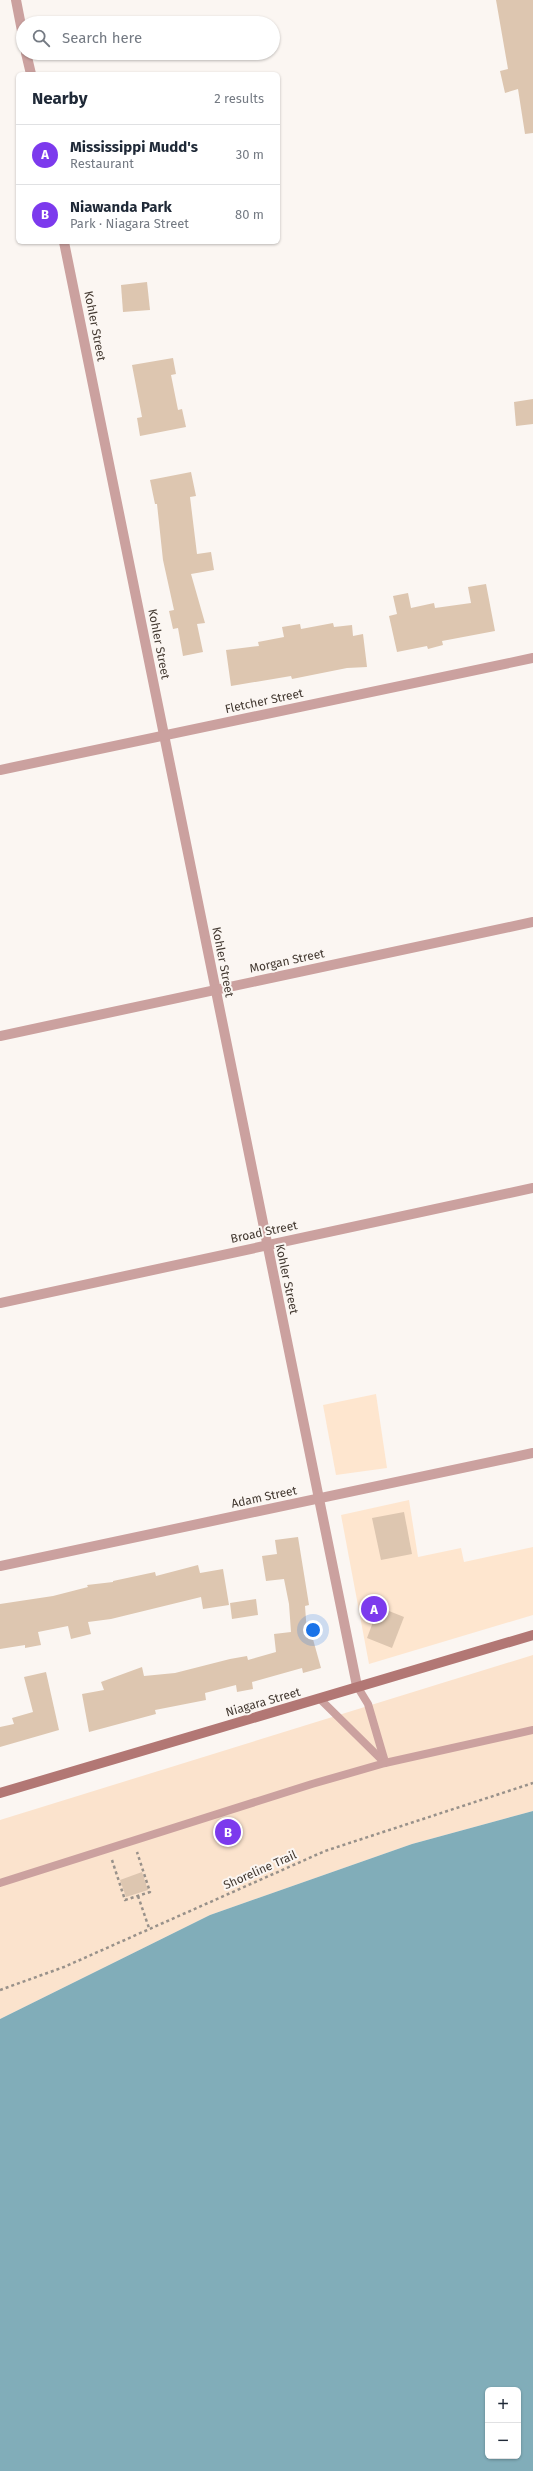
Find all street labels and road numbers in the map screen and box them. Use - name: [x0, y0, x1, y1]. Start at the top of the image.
- street label: Kohler Street: [81, 290, 109, 363]
- street label: Kohler Street: [145, 608, 173, 681]
- street label: Fletcher Street: [224, 686, 305, 716]
- street label: Kohler Street: [209, 926, 237, 999]
- street label: Morgan Street: [248, 946, 326, 976]
- street label: Broad Street: [229, 1218, 299, 1246]
- street label: Kohler Street: [273, 1243, 301, 1316]
- street label: Adam Street: [230, 1483, 299, 1511]
- street label: Niagara Street: [224, 1684, 303, 1719]
- street label: Shoreline Trail: [221, 1847, 299, 1892]

